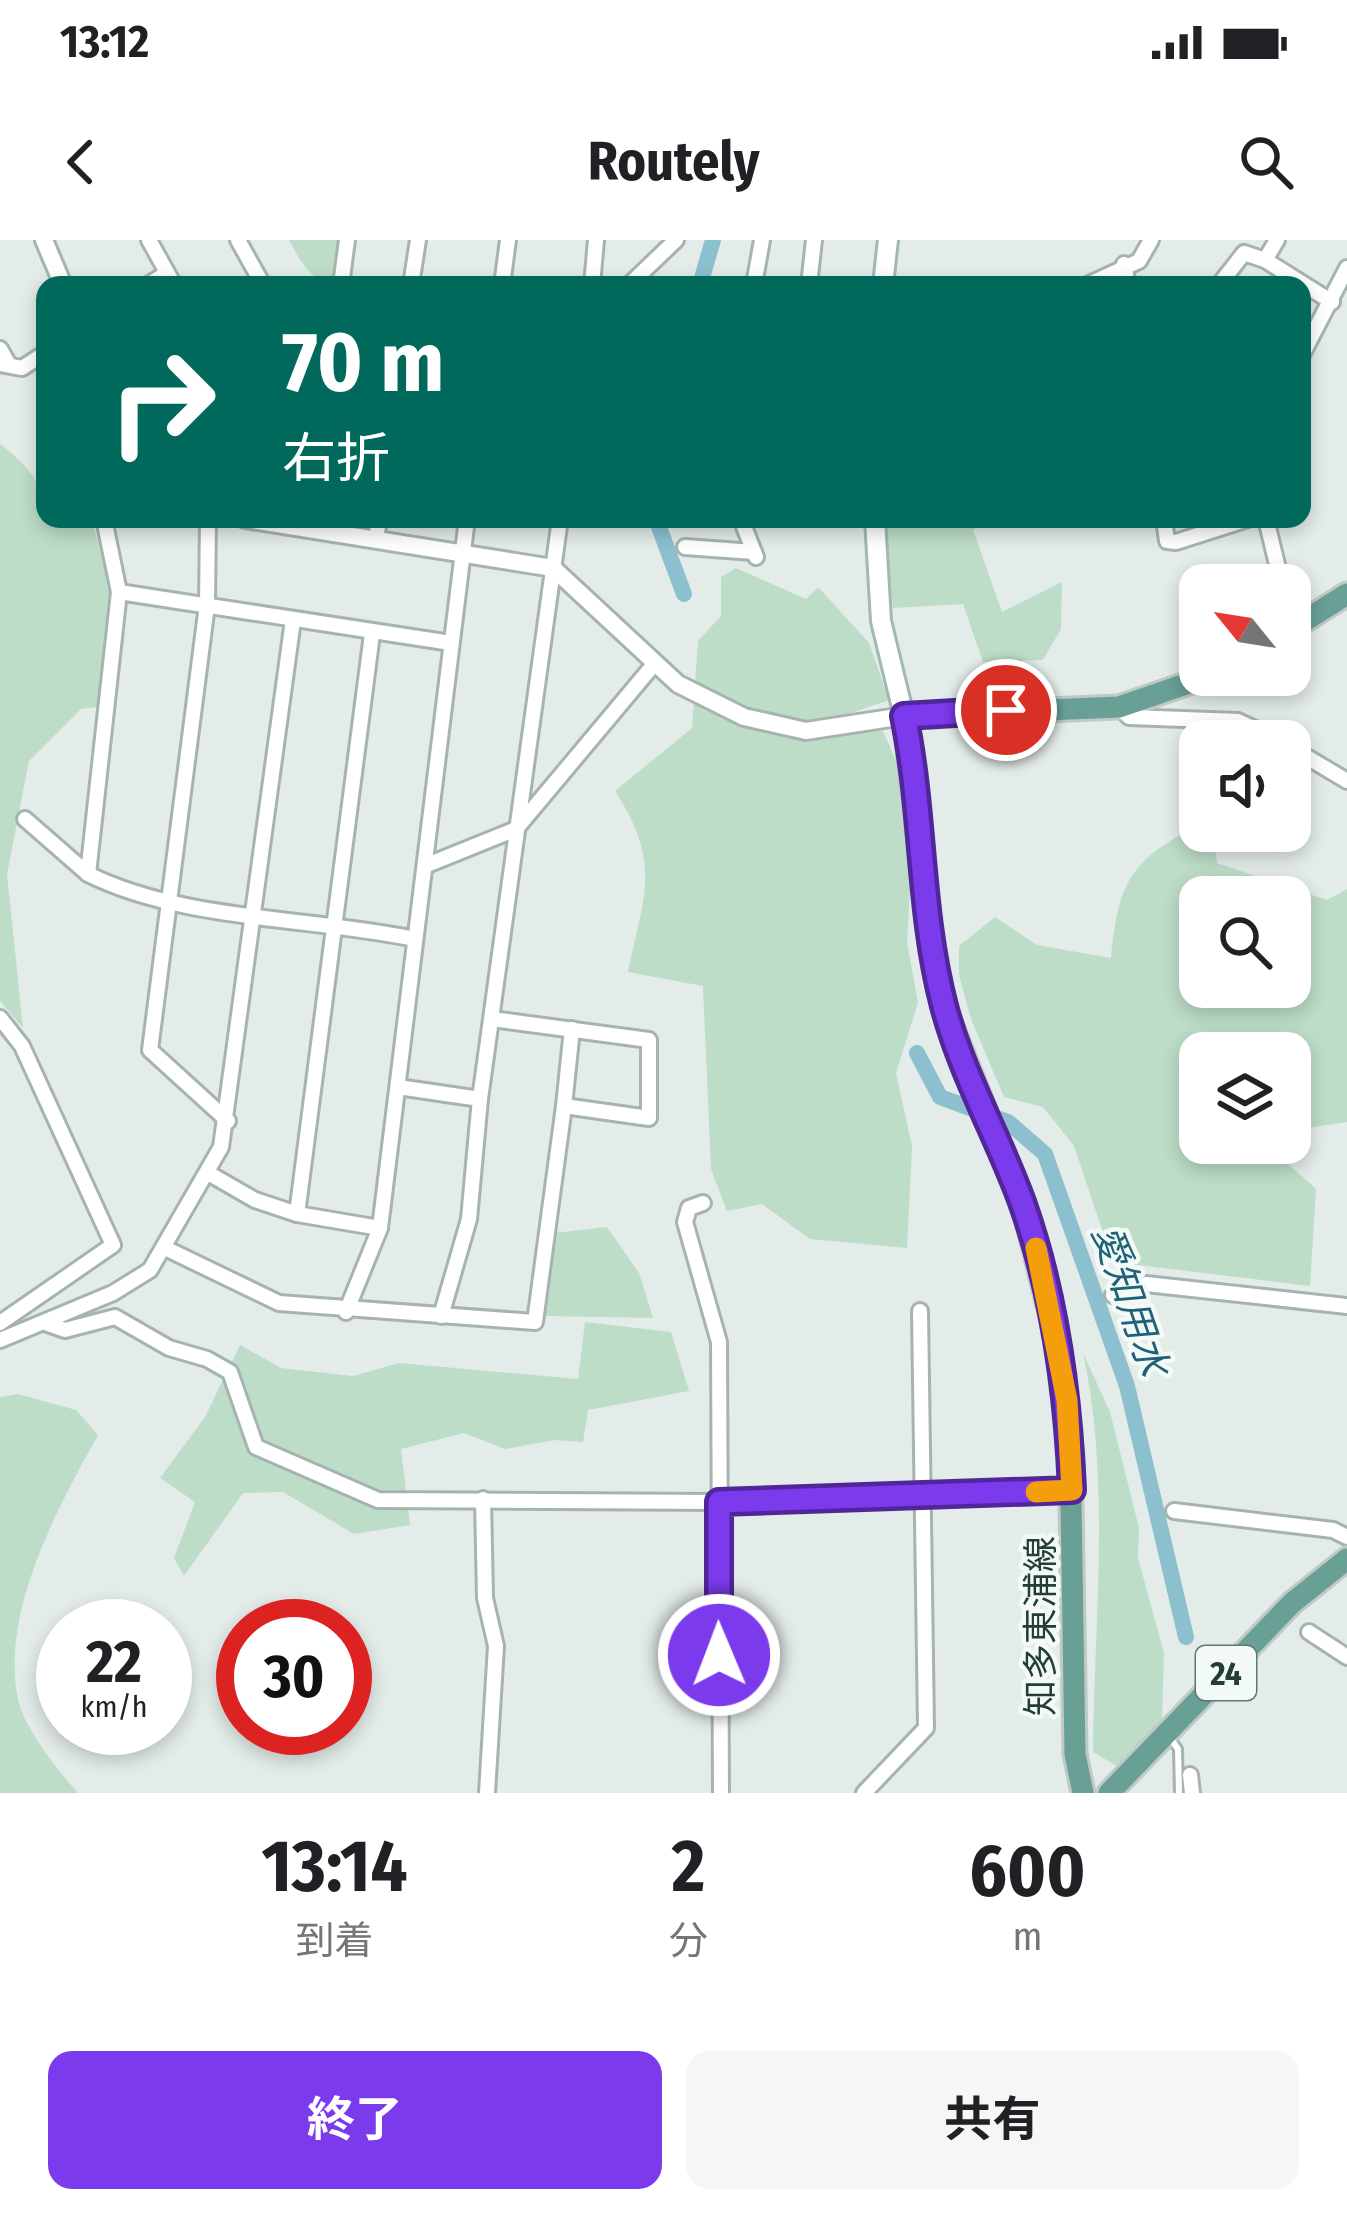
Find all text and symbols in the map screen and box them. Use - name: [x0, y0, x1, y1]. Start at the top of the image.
- text: 13:12: [60, 15, 149, 69]
- icon: back: [48, 129, 114, 195]
- icon: search: [1233, 129, 1299, 195]
- text: Routely: [588, 130, 759, 194]
- text: 70 m: [282, 312, 444, 413]
- icon: right: [84, 324, 240, 480]
- text: 右折: [282, 427, 390, 491]
- north arrow: [1179, 564, 1311, 696]
- map controls: [1179, 564, 1311, 1164]
- pin: [955, 659, 1057, 761]
- icon: arrive: [973, 677, 1039, 743]
- button: sound: [1179, 720, 1311, 852]
- button: search: [1179, 876, 1311, 1008]
- button: layers: [1179, 1032, 1311, 1164]
- water label: 愛知用水: [1083, 1219, 1178, 1385]
- street label: 知多東浦線: [1019, 1536, 1063, 1716]
- position arrow: [656, 1592, 782, 1718]
- speed limit sign: 30: [216, 1599, 372, 1755]
- text: 22: [86, 1626, 142, 1698]
- road number: 24: [1196, 1646, 1256, 1700]
- text: km/h: [81, 1689, 147, 1725]
- text: 13:14: [261, 1824, 407, 1910]
- text: 2: [672, 1824, 705, 1910]
- text: 600: [969, 1829, 1086, 1915]
- text: m: [1012, 1914, 1042, 1960]
- text: 到着: [295, 1918, 373, 1964]
- text: 分: [669, 1918, 708, 1964]
- button: 終了: [48, 2051, 662, 2189]
- button: 共有: [686, 2051, 1299, 2189]

